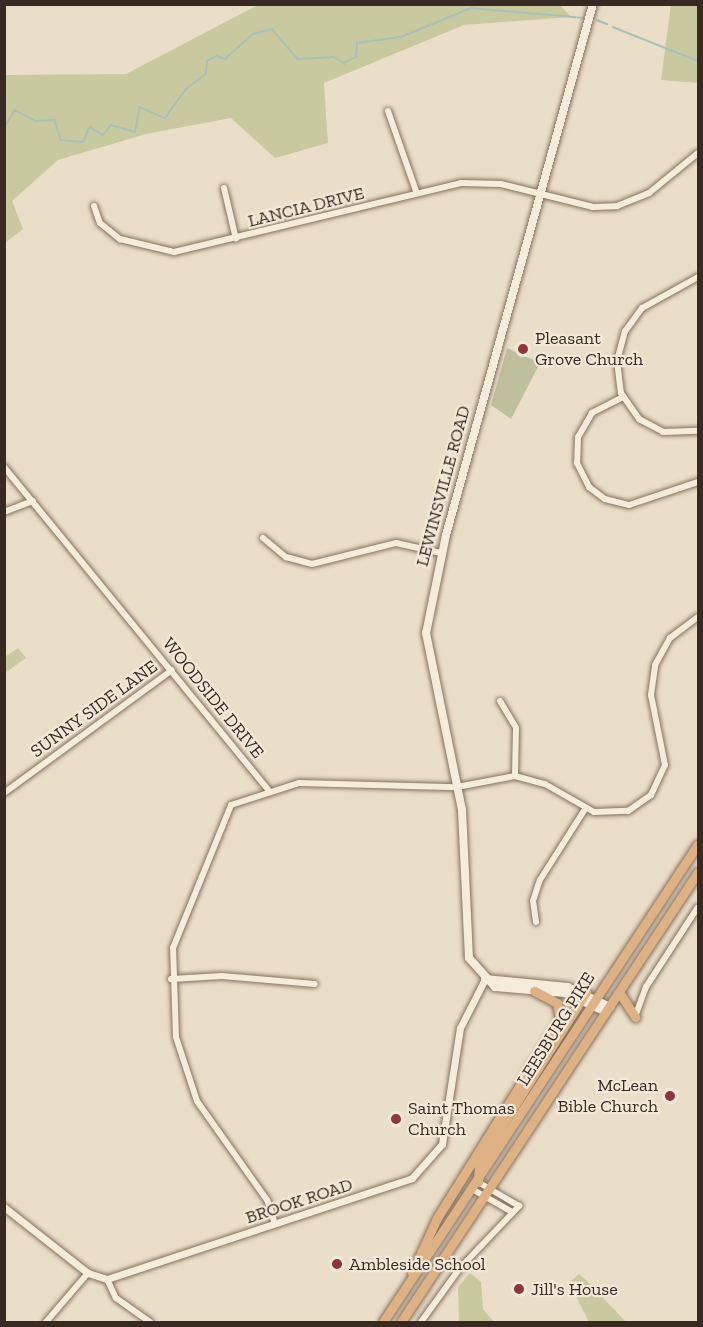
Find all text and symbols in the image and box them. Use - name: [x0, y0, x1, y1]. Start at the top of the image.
- street label: LANCIA DRIVE: [245, 182, 367, 232]
- place label: Pleasant Grove Church: [535, 328, 643, 370]
- marker: Pleasant Grove Church: [516, 342, 530, 356]
- street label: LEWINSVILLE ROAD: [411, 403, 475, 569]
- street label: WOODSIDE DRIVE: [158, 633, 268, 763]
- street label: SUNNY SIDE LANE: [26, 656, 162, 762]
- street label: LEESBURG PIKE: [512, 968, 600, 1090]
- place label: McLean Bible Church: [557, 1075, 658, 1118]
- marker: McLean Bible Church: [663, 1089, 677, 1103]
- place label: Saint Thomas Church: [408, 1098, 515, 1140]
- marker: Saint Thomas Church: [389, 1112, 403, 1126]
- street label: BROOK ROAD: [243, 1174, 355, 1228]
- place label: Ambleside School: [349, 1253, 486, 1275]
- marker: Ambleside School: [330, 1257, 344, 1271]
- place label: Jill's House: [531, 1278, 618, 1300]
- marker: Jill's House: [512, 1282, 526, 1296]

